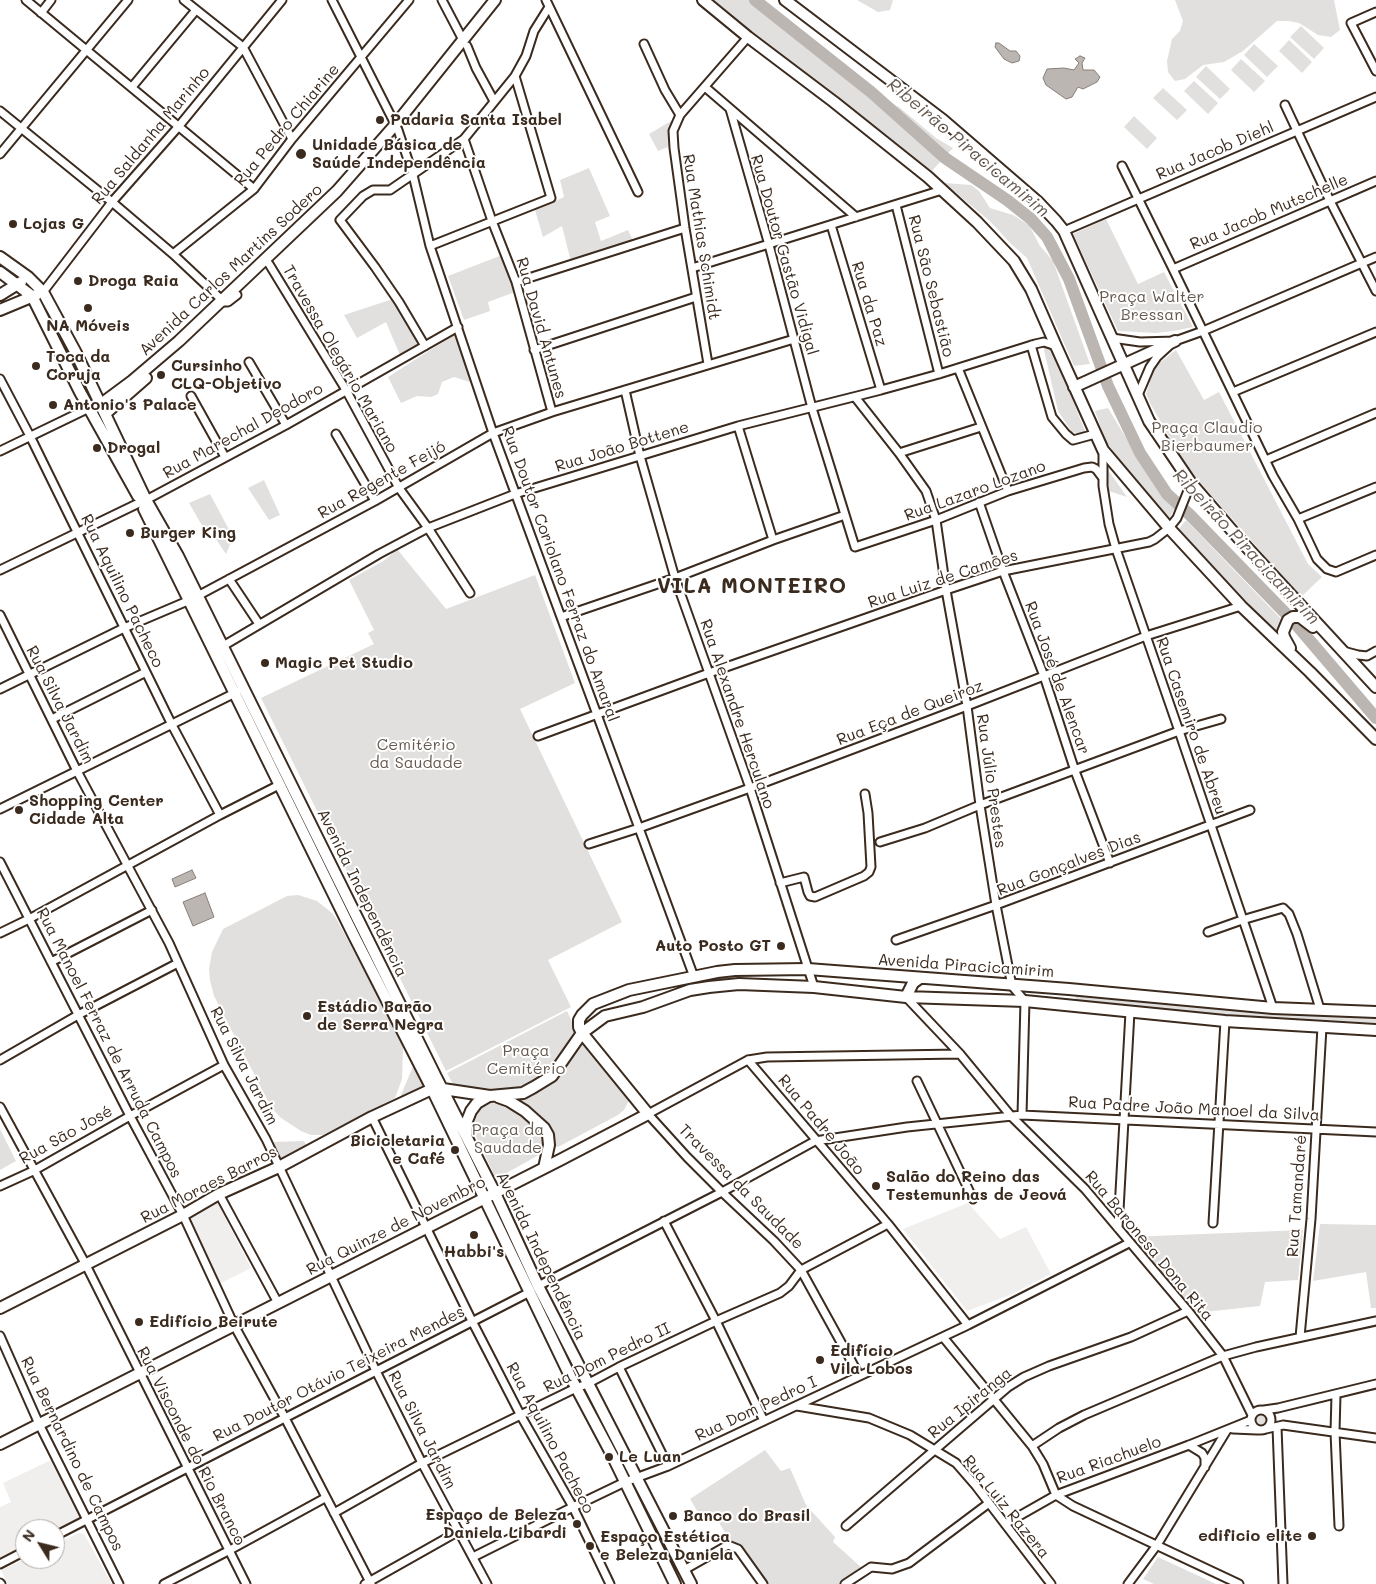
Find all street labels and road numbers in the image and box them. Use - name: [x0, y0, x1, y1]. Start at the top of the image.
- street label: Rua Pedro Chiarine: [230, 60, 344, 190]
- street label: Rua Saldanha Marinho: [88, 63, 214, 209]
- street label: Rua Jacob Diehl: [1153, 118, 1277, 184]
- street label: Rua Mathias Schimidt: [678, 153, 724, 321]
- street label: Rua Doutor Gastão Vidigal: [746, 153, 822, 357]
- street label: Rua Jacob Mutschelle: [1187, 170, 1351, 254]
- street label: Avenida Carlos Martins Sodero: [136, 180, 326, 360]
- street label: Rua São Sebastião: [904, 213, 958, 359]
- street label: Rua David Antunes: [512, 255, 570, 401]
- street label: Rua da Paz: [847, 259, 891, 349]
- street label: Travessa Olegário Mariano: [278, 262, 402, 456]
- street label: Rua Marechal Deodoro: [160, 379, 326, 483]
- street label: Rua João Bottene: [553, 417, 691, 477]
- street label: Rua Doutor Coriolano Ferraz do Amaral: [497, 424, 623, 724]
- street label: Rua Regente Feijó: [315, 437, 449, 523]
- street label: Rua Lazaro Lozano: [902, 456, 1048, 526]
- street label: Rua Aquilino Pacheco: [76, 511, 168, 671]
- street label: Rua Luiz de Camões: [866, 546, 1020, 612]
- street label: Rua José de Alencar: [1020, 599, 1094, 757]
- street label: Rua Alexandre Herculano: [696, 617, 778, 811]
- street label: Rua Casemiro de Abreu: [1152, 635, 1230, 817]
- street label: Rua Silva Jardim: [22, 643, 98, 767]
- street label: Rua Eça de Queiroz: [834, 676, 986, 750]
- street label: Rua Júlio Prestes: [972, 713, 1010, 849]
- street label: Avenida Independência: [313, 806, 411, 980]
- street label: Rua Gonçalves Dias: [994, 828, 1144, 900]
- street label: Rua Manoel Ferraz de Arruda Campos: [32, 905, 186, 1181]
- street label: Avenida Piracicamirim: [877, 950, 1055, 982]
- street label: Rua Silva Jardim: [206, 1004, 282, 1128]
- street label: Rua Padre João: [774, 1071, 868, 1179]
- street label: Rua Padre João Manoel da Silva: [1068, 1093, 1320, 1125]
- street label: Rua São José: [16, 1101, 116, 1169]
- street label: Travessa da Saudade: [674, 1120, 808, 1254]
- street label: Rua Tamandaré: [1283, 1134, 1311, 1258]
- street label: Rua Moraes Barros: [138, 1142, 280, 1228]
- street label: Rua Baronesa Dona Rita: [1081, 1167, 1217, 1325]
- street label: Avenida Independência: [492, 1169, 590, 1343]
- street label: Rua Quinze de Novembro: [303, 1172, 489, 1280]
- street label: Rua Doutor Otávio Teixeira Mendes: [210, 1302, 468, 1446]
- street label: Rua Dom Pedro II: [540, 1319, 674, 1397]
- street label: Rua Visconde do Rio Branco: [132, 1344, 250, 1548]
- street label: Rua Bernardino de Campos: [17, 1354, 127, 1554]
- street label: Rua Aquilino Pacheco: [502, 1359, 598, 1517]
- street label: Rua Ipiranga: [924, 1363, 1016, 1443]
- street label: Rua Silva Jardim: [384, 1368, 460, 1492]
- street label: Rua Dom Pedro I: [692, 1372, 820, 1446]
- street label: Rua Riachuelo: [1054, 1432, 1164, 1488]
- street label: Rua Luiz Razera: [959, 1452, 1053, 1562]

